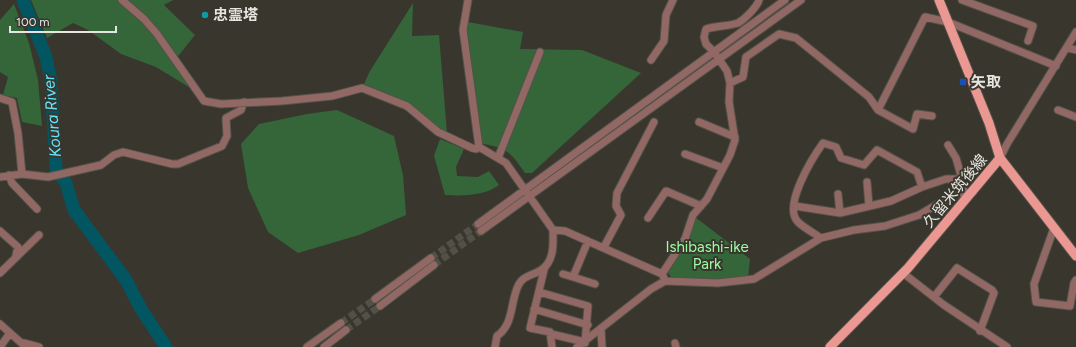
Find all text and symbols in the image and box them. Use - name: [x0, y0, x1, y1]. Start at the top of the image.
- place label: 忠霊塔: [213, 6, 258, 24]
- scale bar: [10, 8, 116, 34]
- marker: 忠霊塔: [200, 10, 210, 20]
- text: 100 m: [16, 15, 50, 29]
- water label: Koura River: [39, 73, 65, 158]
- place label: 矢取: [971, 73, 1001, 91]
- marker: 矢取: [958, 77, 968, 87]
- street label: 久留米筑後線: [919, 151, 991, 231]
- park label: Ishibashi-ike Park: [665, 238, 749, 273]

